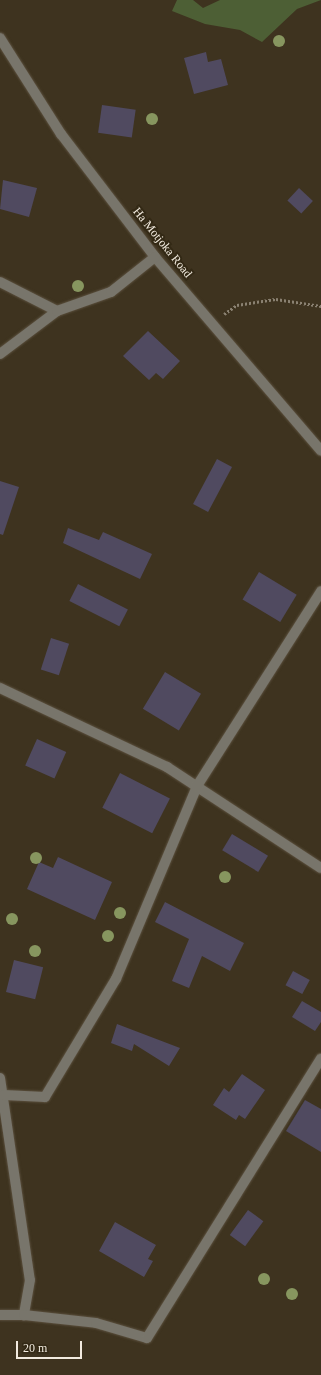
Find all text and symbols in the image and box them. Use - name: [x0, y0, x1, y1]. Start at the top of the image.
- street label: Ha Motjoka Road: [129, 205, 195, 281]
- scale bar: [18, 1333, 84, 1359]
- text: 20 m: [23, 1341, 47, 1355]

